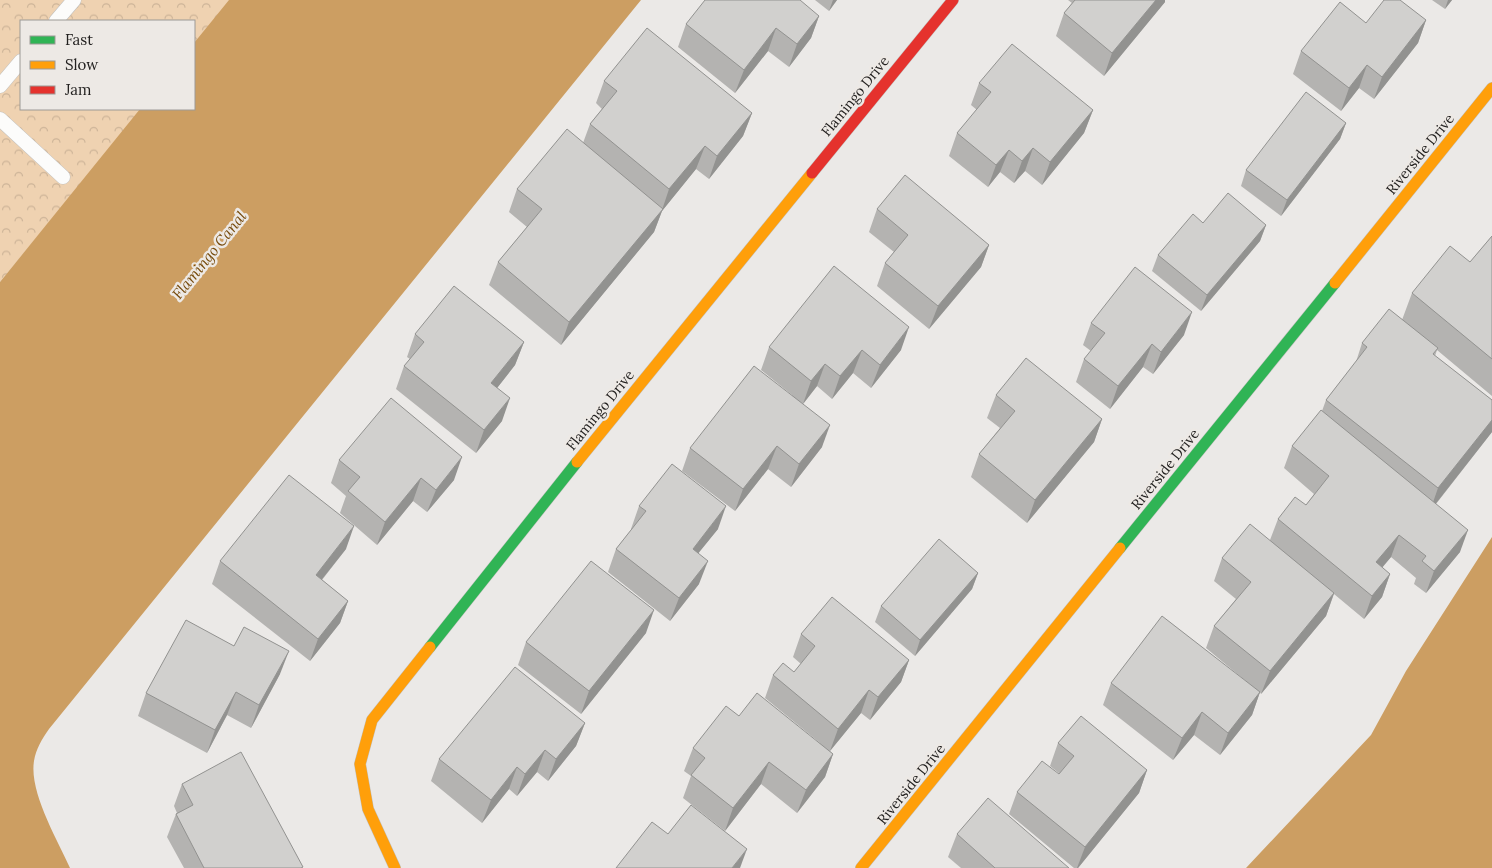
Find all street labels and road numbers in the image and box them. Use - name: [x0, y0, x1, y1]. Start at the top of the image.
- street label: Flamingo Drive: [817, 52, 893, 140]
- street label: Riverside Drive: [1382, 110, 1458, 198]
- street label: Flamingo Drive: [562, 366, 638, 454]
- street label: Riverside Drive: [1127, 425, 1203, 513]
- street label: Riverside Drive: [873, 740, 949, 828]

